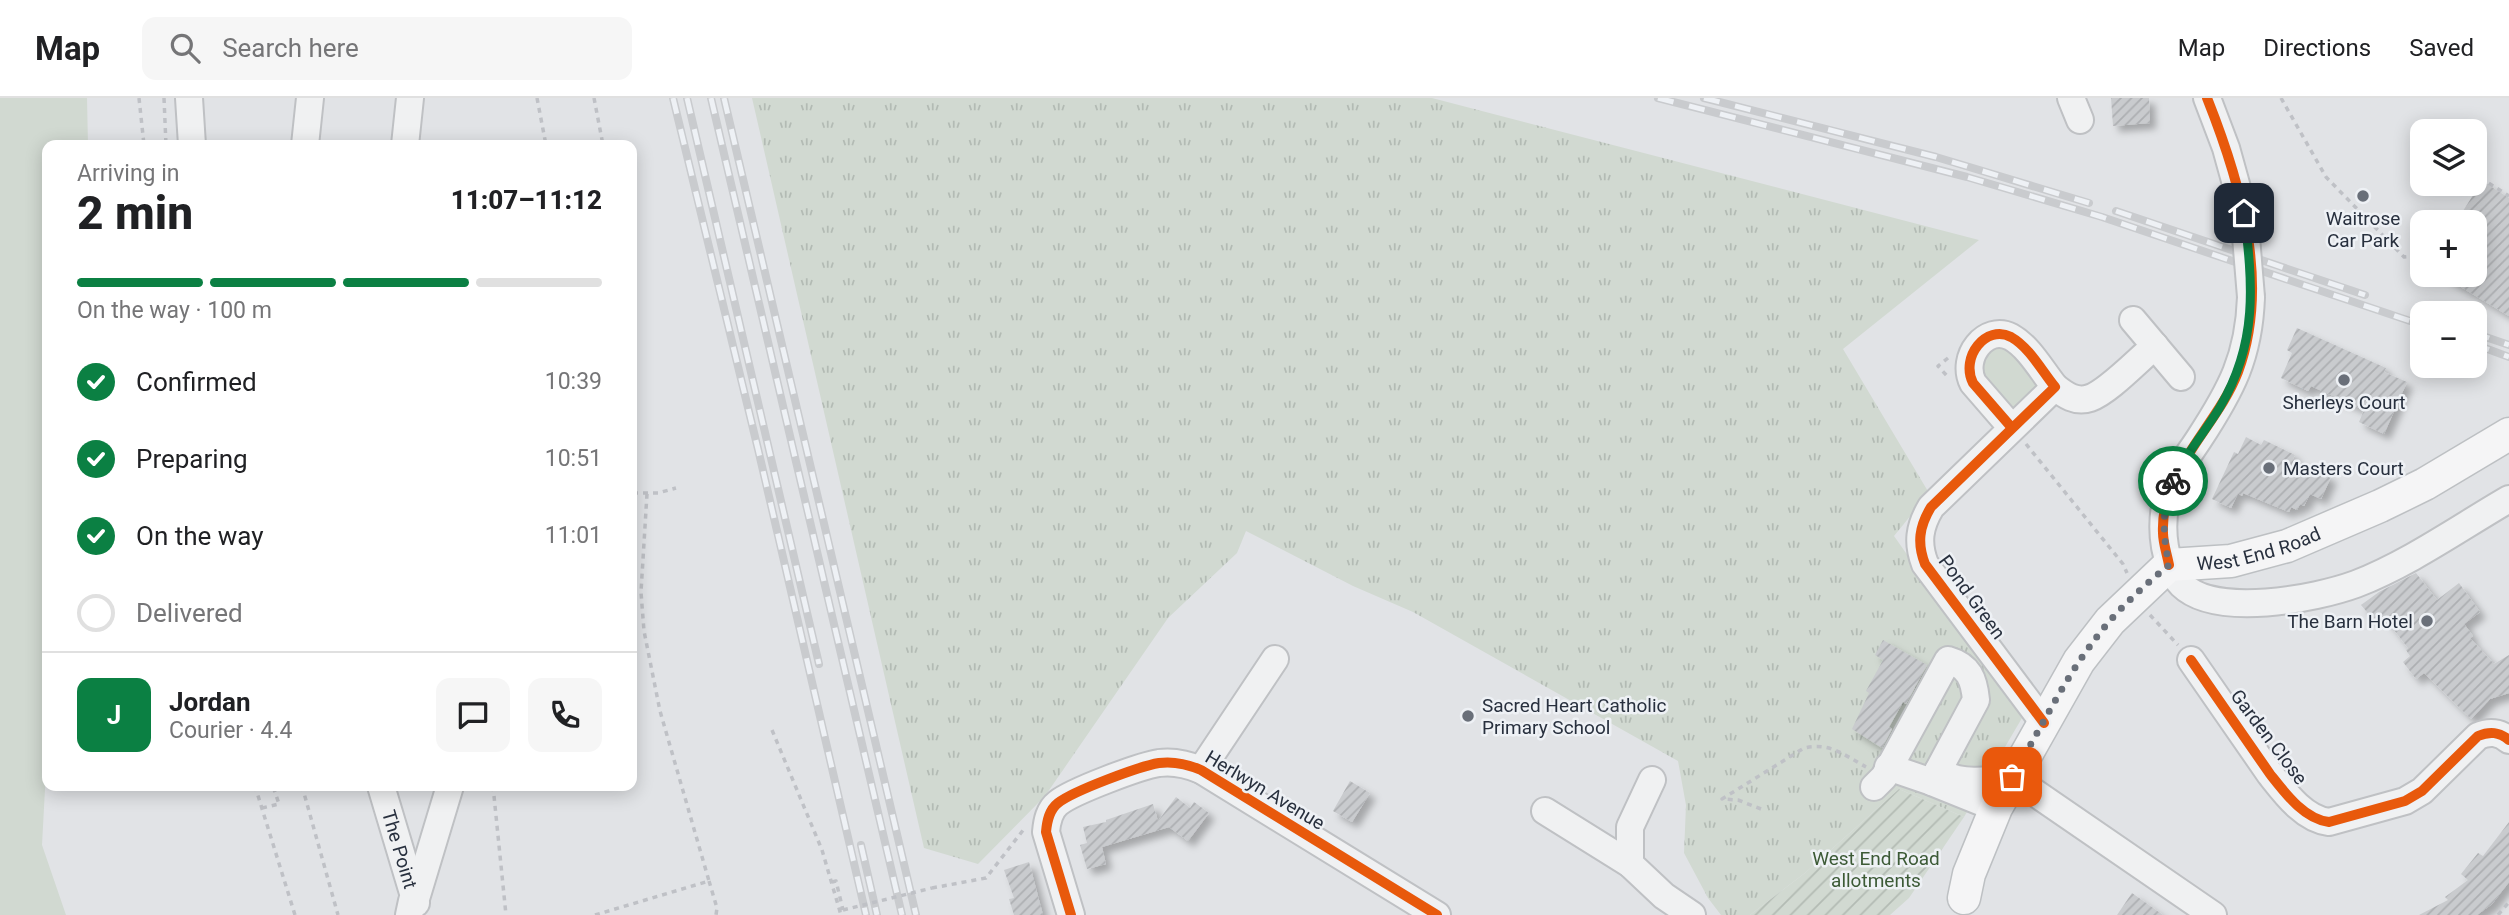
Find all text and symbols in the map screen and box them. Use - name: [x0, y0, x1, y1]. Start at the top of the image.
- search box: [142, 17, 632, 80]
- text: Map: [35, 29, 100, 68]
- icon: search: [166, 29, 204, 67]
- text: Search here: [222, 33, 359, 63]
- text: Map: [2178, 34, 2225, 62]
- text: Directions: [2263, 34, 2371, 62]
- text: Saved: [2409, 34, 2474, 62]
- map controls: [2410, 119, 2487, 378]
- button: layers: [2410, 119, 2487, 196]
- text: Arriving in: [77, 160, 180, 187]
- pin: [2214, 183, 2274, 243]
- text: 11:07–11:12: [451, 185, 602, 215]
- text: 2 min: [77, 186, 193, 240]
- marker: Waitrose Car Park: [2355, 188, 2371, 204]
- icon: home: [2225, 194, 2263, 232]
- place label: Waitrose Car Park: [2326, 207, 2400, 252]
- button: +: [2410, 210, 2487, 287]
- text: On the way · 100 m: [77, 297, 272, 324]
- button: −: [2410, 301, 2487, 378]
- icon: check: [77, 363, 115, 401]
- text: Confirmed: [136, 367, 257, 397]
- text: 10:39: [545, 368, 602, 395]
- marker: Sherleys Court: [2336, 372, 2352, 388]
- place label: Sherleys Court: [2282, 391, 2406, 414]
- icon: check: [77, 440, 115, 478]
- text: Preparing: [136, 444, 248, 474]
- text: 10:51: [545, 445, 602, 472]
- courier: [2138, 446, 2208, 516]
- place label: Masters Court: [2283, 457, 2404, 480]
- marker: Masters Court: [2261, 460, 2277, 476]
- icon: bike: [2154, 462, 2192, 500]
- icon: check: [77, 517, 115, 555]
- text: On the way: [136, 521, 264, 551]
- text: 11:01: [545, 522, 602, 549]
- street label: West End Road: [2196, 522, 2324, 575]
- street label: Pond Green: [1934, 550, 2010, 644]
- text: Delivered: [136, 598, 243, 628]
- place label: The Barn Hotel: [2287, 610, 2413, 633]
- marker: The Barn Hotel: [2419, 613, 2435, 629]
- button: chat: [436, 678, 510, 752]
- button: phone: [528, 678, 602, 752]
- street label: Garden Close: [2226, 685, 2312, 789]
- text: Jordan: [169, 687, 251, 717]
- place label: Sacred Heart Catholic Primary School: [1482, 694, 1667, 739]
- text: J: [107, 700, 121, 730]
- marker: Sacred Heart Catholic Primary School: [1460, 708, 1476, 724]
- text: Courier · 4.4: [169, 717, 292, 744]
- street label: Herlwyn Avenue: [1201, 745, 1329, 835]
- pin: [1982, 747, 2042, 807]
- icon: bag: [1993, 758, 2031, 796]
- street label: The Point: [377, 807, 422, 891]
- park label: West End Road allotments: [1812, 847, 1940, 892]

